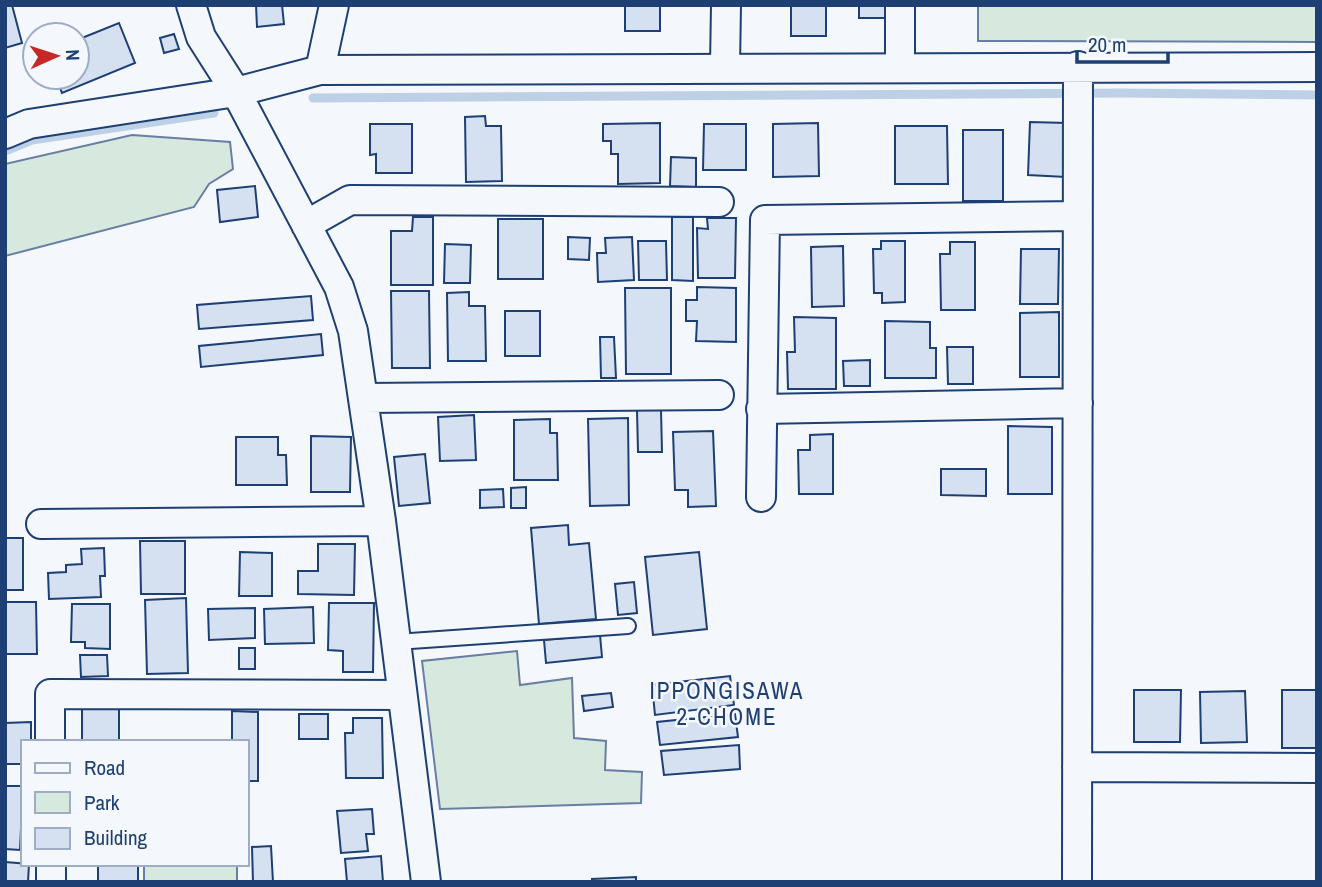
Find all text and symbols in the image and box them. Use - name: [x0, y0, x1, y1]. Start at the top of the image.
- north arrow: [21, 21, 91, 91]
- scale bar: [1077, 21, 1168, 65]
- text: 20 m: [1088, 30, 1126, 59]
- text: N: [60, 49, 86, 61]
- district label: IPPONGISAWA 2-CHOME: [650, 675, 804, 732]
- legend: [21, 740, 248, 866]
- text: Road: [84, 753, 125, 782]
- text: Park: [84, 788, 120, 817]
- text: Building: [84, 823, 148, 852]

